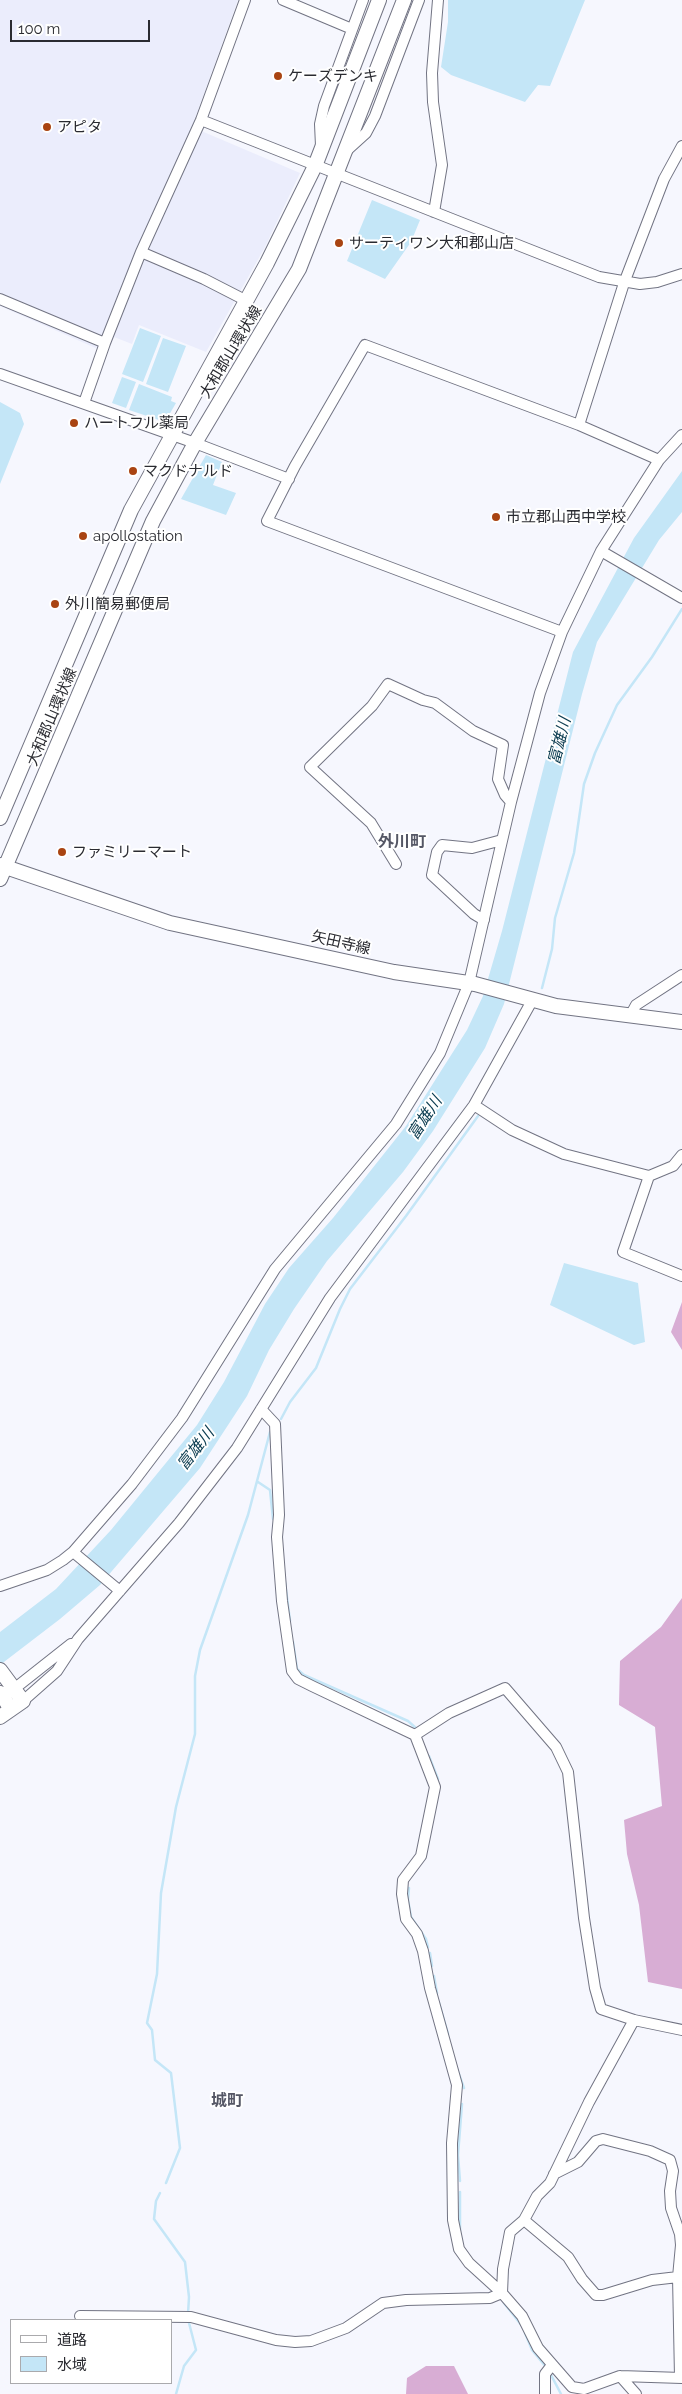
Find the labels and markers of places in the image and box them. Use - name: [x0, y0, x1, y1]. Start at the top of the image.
- place label: ケーズデンキ: [288, 67, 378, 85]
- marker: ケーズデンキ: [272, 70, 284, 82]
- place label: アピタ: [57, 118, 102, 136]
- marker: アピタ: [41, 121, 53, 133]
- place label: サーティワン大和郡山店: [349, 234, 514, 252]
- marker: サーティワン大和郡山店: [333, 237, 345, 249]
- place label: ハートフル薬局: [84, 414, 189, 432]
- marker: ハートフル薬局: [68, 417, 80, 429]
- place label: マクドナルド: [143, 462, 233, 480]
- marker: マクドナルド: [127, 465, 139, 477]
- place label: 市立郡山西中学校: [506, 508, 626, 526]
- marker: 市立郡山西中学校: [490, 511, 502, 523]
- place label: apollostation: [93, 527, 183, 545]
- marker: apollostation: [77, 530, 89, 542]
- place label: 外川簡易郵便局: [65, 595, 170, 613]
- marker: 外川簡易郵便局: [49, 598, 61, 610]
- place label: ファミリーマート: [72, 843, 192, 861]
- marker: ファミリーマート: [56, 846, 68, 858]

